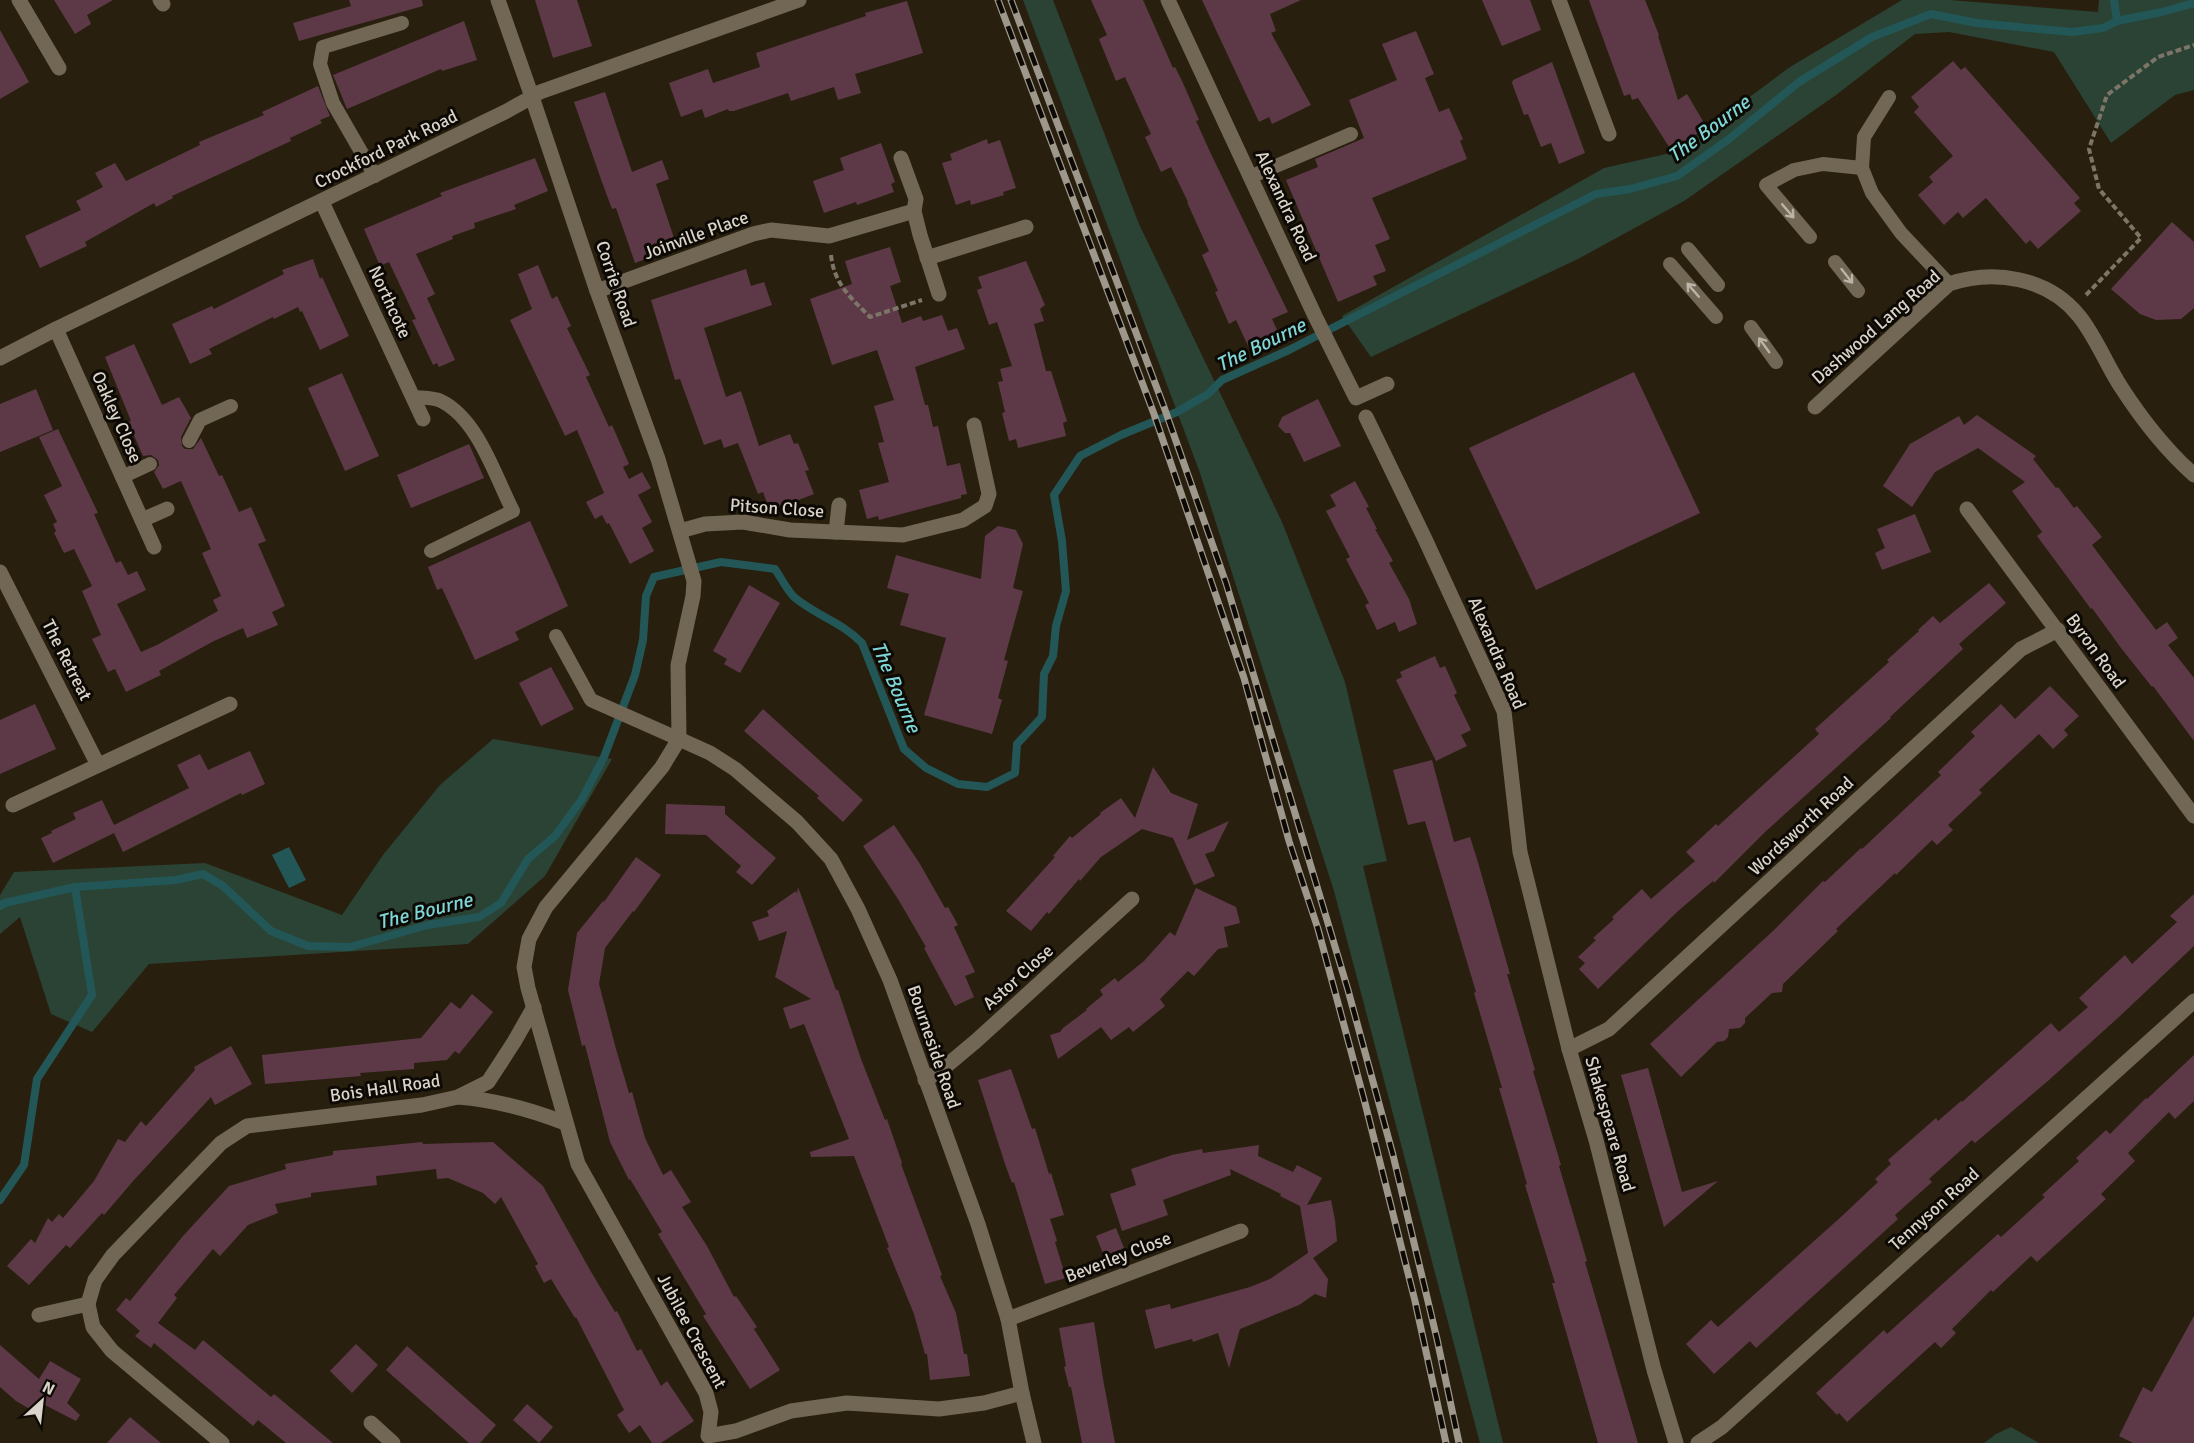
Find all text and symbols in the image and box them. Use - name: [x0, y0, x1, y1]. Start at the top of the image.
- water label: The Bourne: [1663, 89, 1756, 168]
- street label: Crockford Park Road: [311, 105, 461, 193]
- street label: Alexandra Road: [1251, 147, 1321, 265]
- one-way arrow: [1781, 203, 1795, 218]
- street label: Joinville Place: [641, 206, 751, 264]
- street label: Corrie Road: [591, 238, 641, 330]
- street label: Northcote: [364, 262, 416, 342]
- street label: Dashwood Lang Road: [1807, 265, 1945, 389]
- one-way arrow: [1840, 268, 1853, 284]
- one-way arrow: [1686, 283, 1700, 298]
- water label: The Bourne: [1212, 312, 1311, 377]
- one-way arrow: [1758, 337, 1770, 353]
- street label: Oakley Close: [87, 368, 147, 466]
- street label: Pitson Close: [729, 494, 825, 522]
- street label: Alexandra Road: [1463, 594, 1531, 712]
- street label: Byron Road: [2062, 609, 2130, 693]
- street label: The Retreat: [37, 616, 97, 704]
- water label: The Bourne: [866, 638, 927, 737]
- street label: Wordsworth Road: [1744, 772, 1858, 880]
- water label: The Bourne: [375, 887, 476, 935]
- street label: Astor Close: [978, 940, 1058, 1014]
- street label: Bourneside Road: [903, 982, 965, 1112]
- street label: Shakespeare Road: [1580, 1054, 1640, 1194]
- street label: Bois Hall Road: [328, 1069, 442, 1107]
- street label: Tennyson Road: [1884, 1163, 1984, 1255]
- street label: Beverley Close: [1062, 1227, 1174, 1287]
- street label: Jubilee Crescent: [652, 1270, 732, 1392]
- north arrow: [12, 1371, 72, 1431]
- text: N: [39, 1377, 58, 1400]

